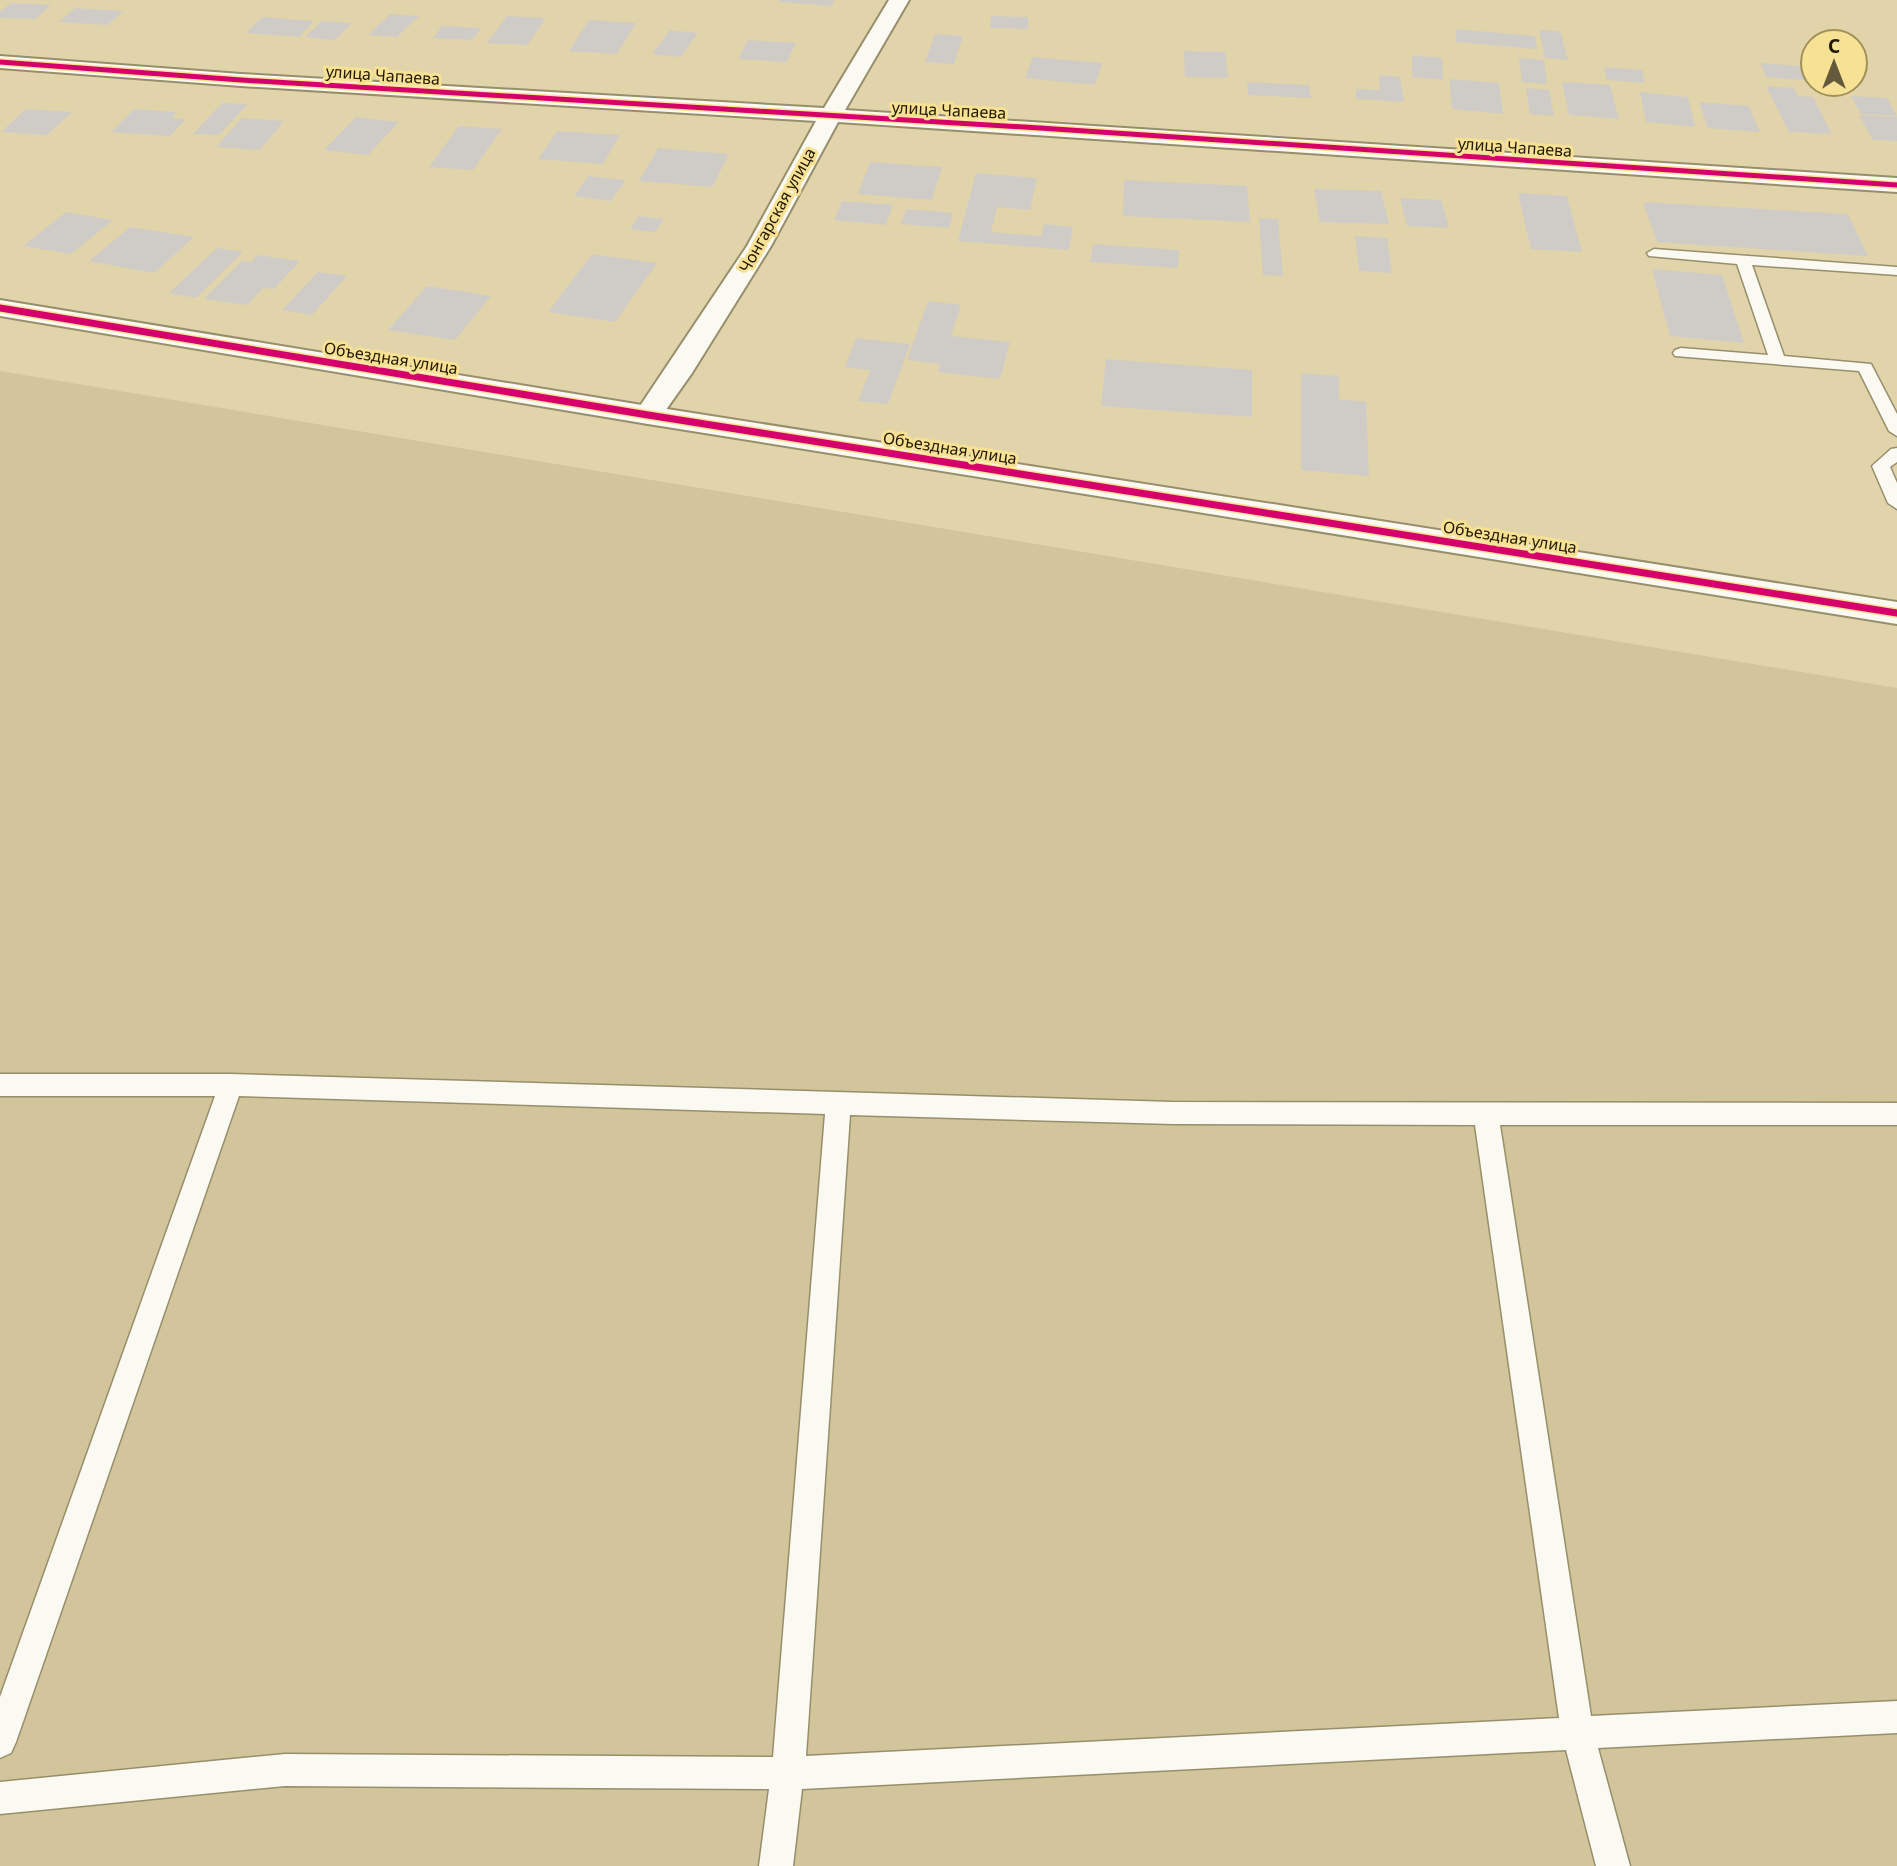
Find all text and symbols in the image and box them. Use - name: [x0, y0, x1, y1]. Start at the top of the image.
- north arrow: [1799, 28, 1869, 98]
- text: С: [1828, 33, 1840, 59]
- street label: улица Чапаева: [325, 60, 441, 90]
- street label: улица Чапаева: [891, 96, 1007, 124]
- street label: улица Чапаева: [1457, 132, 1573, 162]
- street label: Чонгарская улица: [734, 144, 820, 276]
- street label: Объездная улица: [322, 337, 460, 379]
- street label: Объездная улица: [881, 427, 1019, 469]
- street label: Объездная улица: [1441, 516, 1579, 558]

